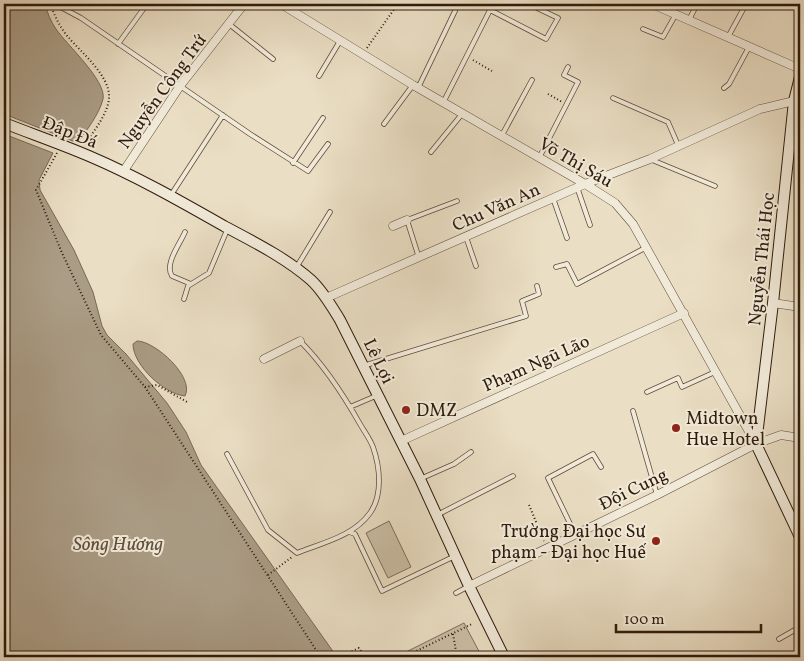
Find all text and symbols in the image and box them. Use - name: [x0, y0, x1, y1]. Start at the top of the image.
- street label: Nguyễn Công Trứ: [113, 29, 214, 155]
- street label: Đập Đá: [38, 111, 101, 156]
- street label: Võ Thị Sáu: [533, 132, 617, 195]
- street label: Chu Văn An: [449, 178, 545, 239]
- street label: Nguyễn Thái Học: [743, 191, 782, 327]
- street label: Phạm Ngũ Lão: [479, 330, 594, 399]
- street label: Lê Lợi: [356, 335, 399, 389]
- place label: DMZ: [416, 399, 457, 424]
- marker: DMZ: [400, 404, 412, 416]
- place label: Midtown Hue Hotel: [686, 407, 765, 453]
- marker: Midtown Hue Hotel: [670, 422, 682, 434]
- street label: Đội Cung: [595, 463, 672, 518]
- place label: Trường Đại học Sư phạm - Đại học Huế: [491, 520, 646, 566]
- water label: Sông Hương: [73, 532, 163, 558]
- marker: Trường Đại học Sư phạm - Đại học Huế: [650, 535, 662, 547]
- scale bar: [616, 601, 762, 633]
- text: 100 m: [624, 610, 664, 631]

